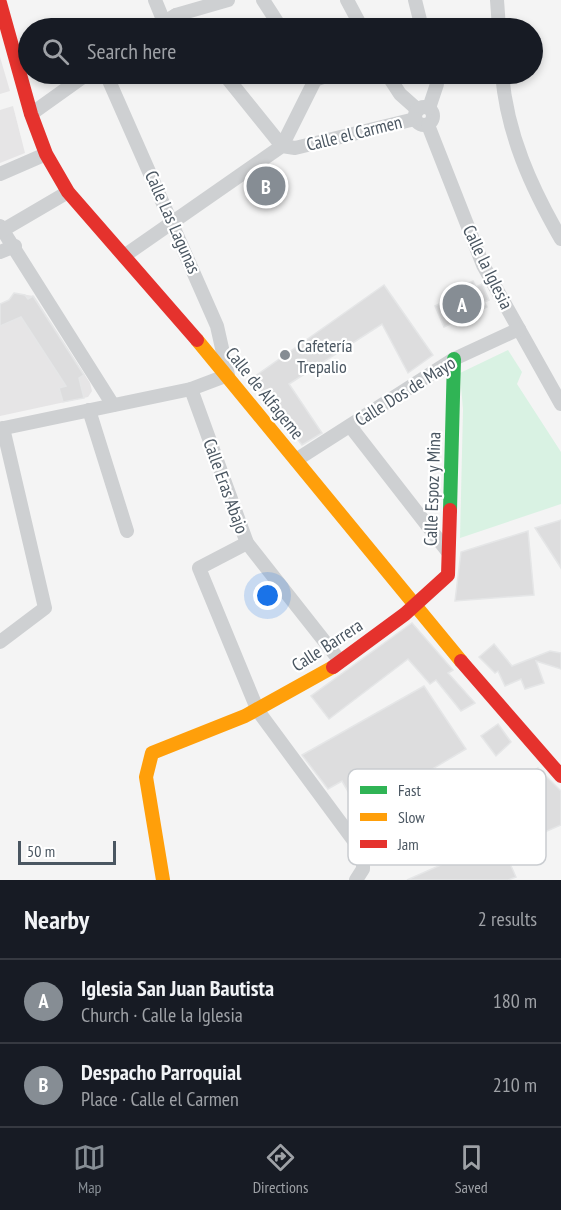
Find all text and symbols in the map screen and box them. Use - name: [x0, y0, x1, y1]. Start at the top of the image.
- search box: [18, 18, 543, 84]
- icon: search: [39, 35, 72, 68]
- text: Search here: [87, 37, 176, 65]
- street label: Calle el Carmen: [304, 110, 404, 156]
- pin: B: [246, 164, 286, 208]
- street label: Calle Las Lagunas: [140, 167, 206, 277]
- street label: Calle la Iglesia: [458, 221, 518, 313]
- pin: A: [442, 282, 482, 326]
- place label: Cafetería Trepalio: [297, 334, 352, 378]
- street label: Calle de Alfageme: [221, 342, 309, 444]
- marker: Cafetería Trepalio: [278, 348, 292, 362]
- street label: Calle Dos de Mayo: [350, 351, 460, 431]
- street label: Calle Espoz y Mina: [419, 431, 445, 547]
- street label: Calle Eras Abajo: [198, 435, 254, 537]
- your location: [253, 581, 282, 610]
- street label: Calle Barrera: [287, 614, 367, 676]
- legend: [348, 769, 546, 865]
- text: Fast: [398, 780, 421, 800]
- text: Slow: [398, 807, 425, 827]
- text: Jam: [397, 834, 419, 854]
- scale bar: [18, 838, 116, 866]
- text: 50 m: [27, 841, 55, 861]
- text: Nearby: [24, 903, 89, 936]
- text: 2 results: [478, 906, 537, 932]
- text: Iglesia San Juan Bautista: [81, 974, 274, 1002]
- text: A: [38, 988, 49, 1014]
- text: 180 m: [493, 988, 537, 1014]
- text: Church · Calle la Iglesia: [81, 1002, 243, 1028]
- text: Despacho Parroquial: [81, 1058, 241, 1086]
- text: B: [39, 1072, 48, 1098]
- text: 210 m: [493, 1072, 537, 1098]
- text: Place · Calle el Carmen: [81, 1086, 239, 1112]
- tab: Map: [73, 1141, 106, 1197]
- tab: Directions: [253, 1141, 308, 1197]
- tab: Saved: [455, 1141, 488, 1197]

